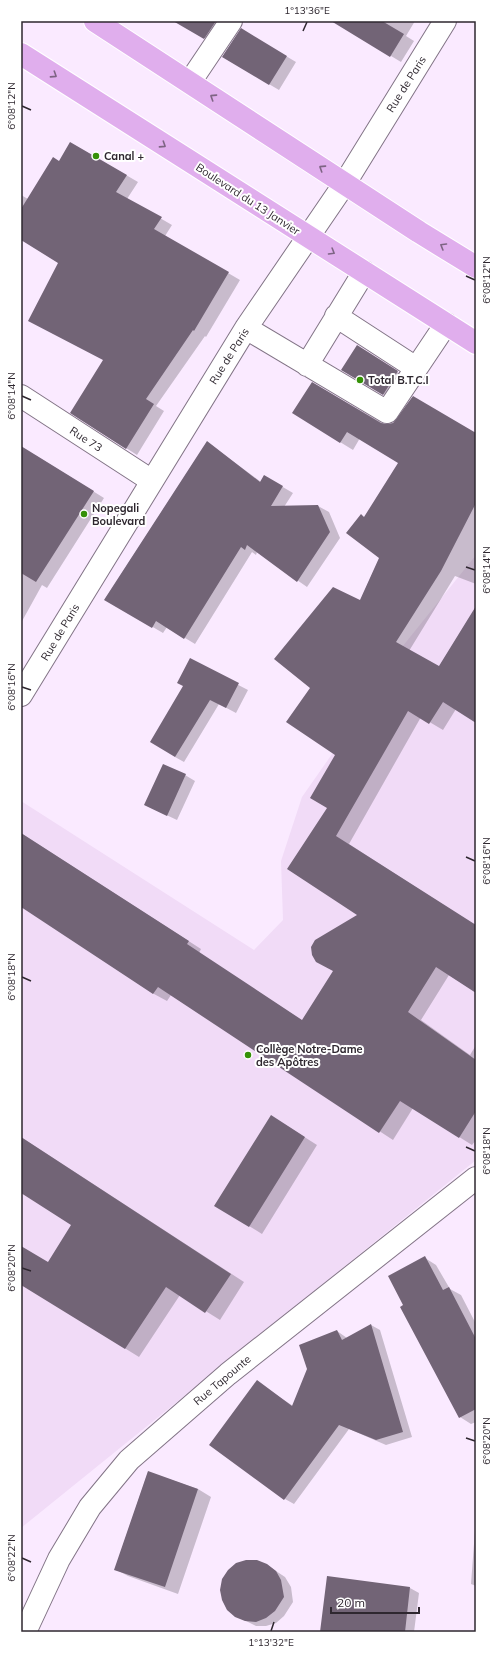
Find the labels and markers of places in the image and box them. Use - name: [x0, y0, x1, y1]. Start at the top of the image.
- place label: Canal +: [104, 149, 144, 163]
- marker: Canal +: [91, 151, 101, 161]
- place label: Total B.T.C.I: [368, 373, 429, 387]
- marker: Total B.T.C.I: [355, 375, 365, 385]
- place label: Nopegali Boulevard: [92, 501, 145, 528]
- marker: Nopegali Boulevard: [79, 509, 89, 519]
- place label: Collège Notre-Dame des Apôtres: [256, 1042, 363, 1069]
- marker: Collège Notre-Dame des Apôtres: [243, 1050, 253, 1060]

